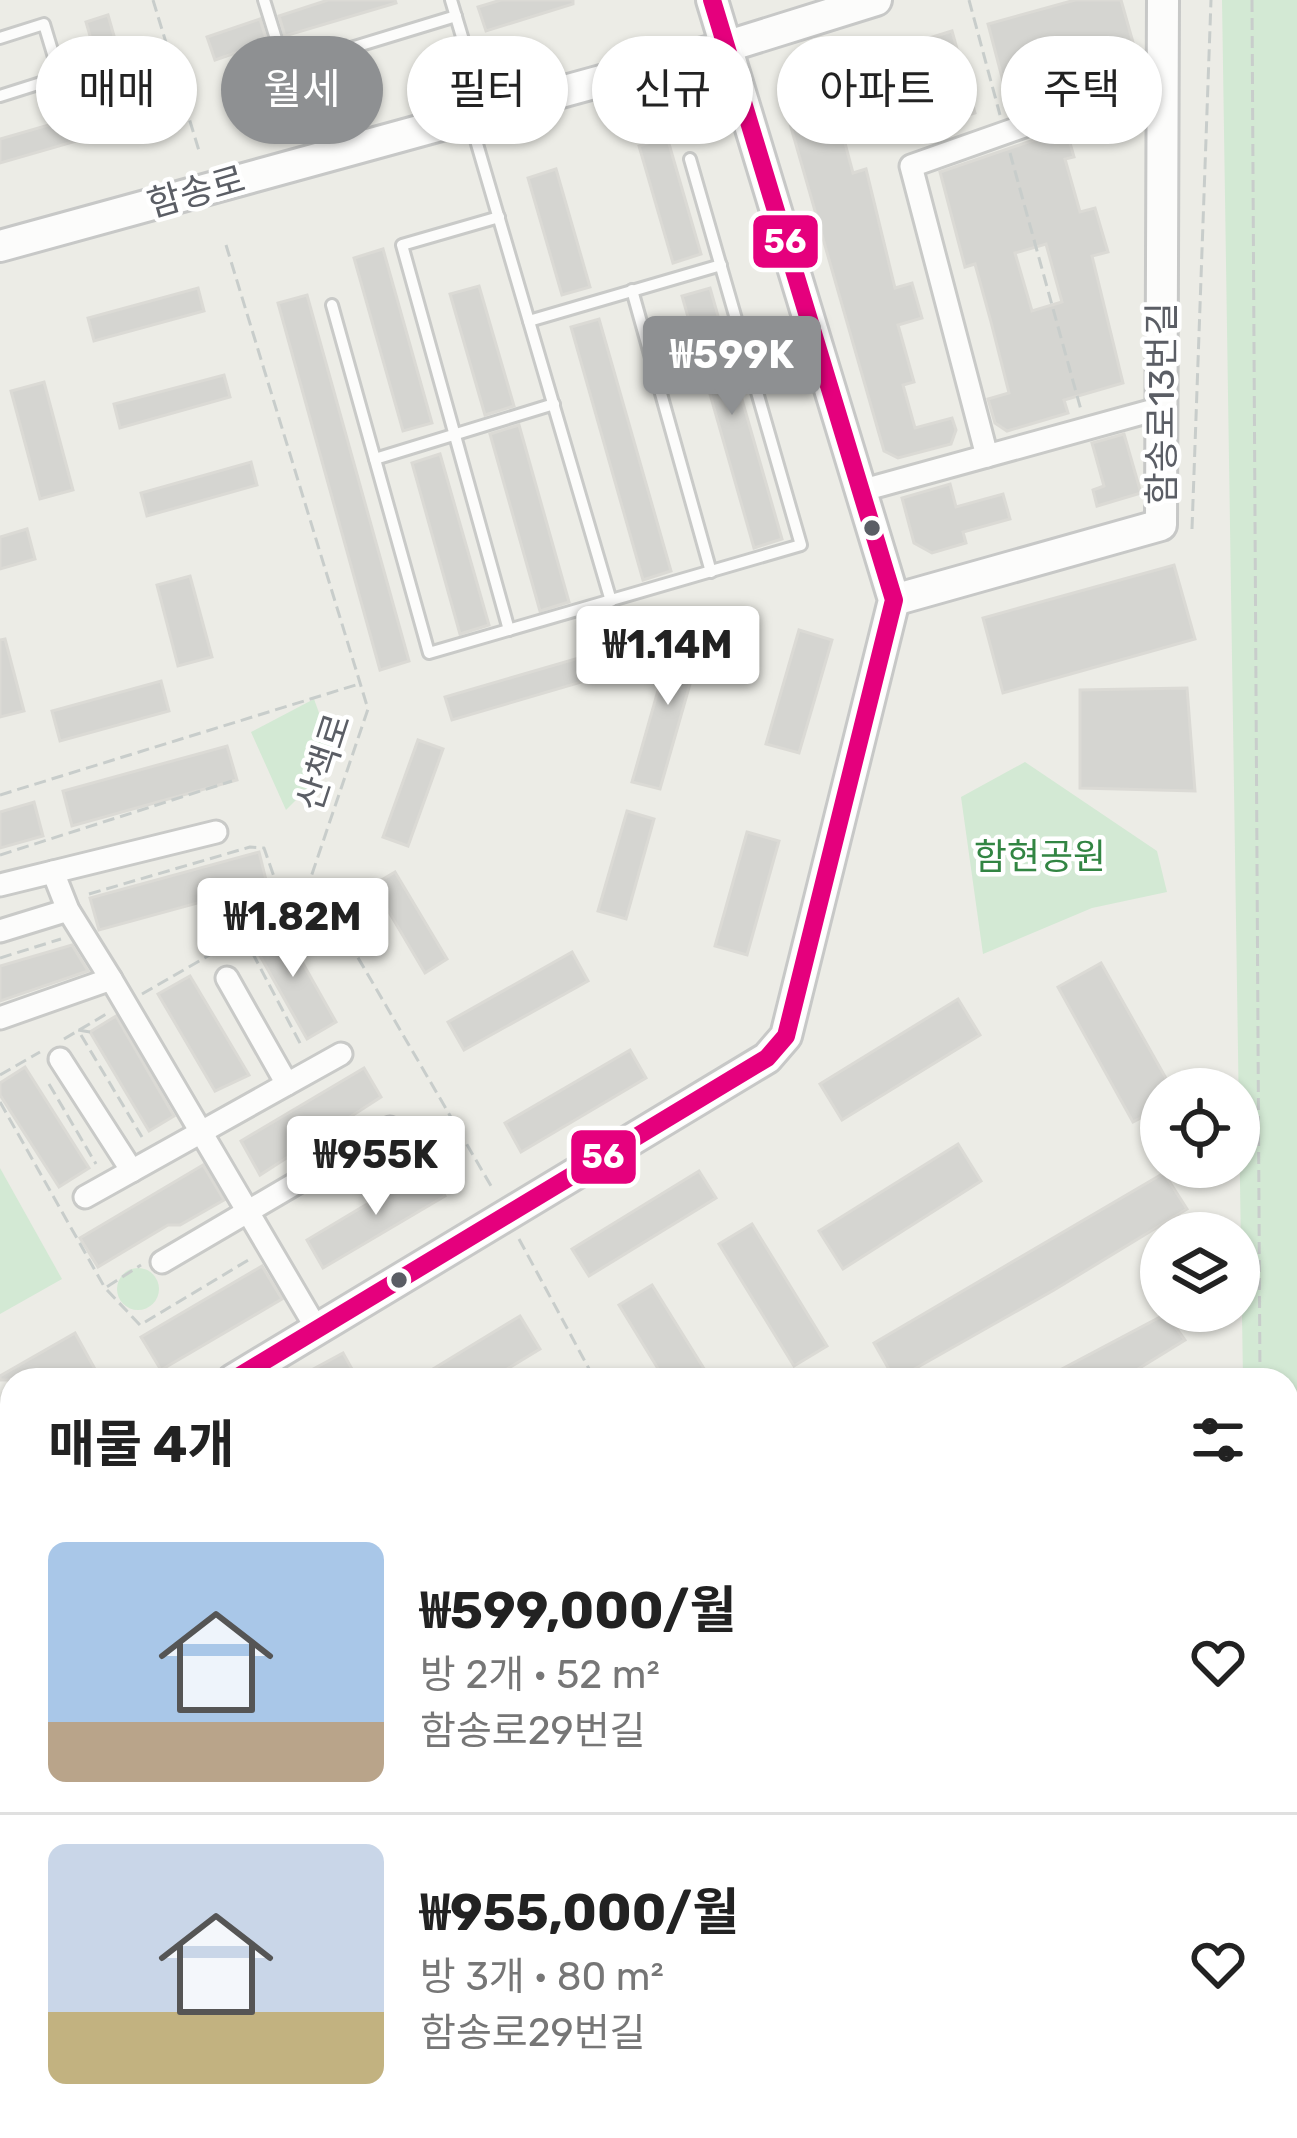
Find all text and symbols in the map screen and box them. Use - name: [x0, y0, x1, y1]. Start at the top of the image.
- chip: 매매: [36, 36, 197, 144]
- chip: 월세: [221, 36, 383, 144]
- chip: 필터: [407, 36, 568, 144]
- chip: 신규: [592, 36, 753, 144]
- chip: 아파트: [777, 36, 977, 144]
- chip: 주택: [1001, 36, 1162, 144]
- street label: 함송로: [142, 157, 250, 226]
- line badge: 56: [751, 213, 820, 270]
- text: 56: [764, 222, 806, 261]
- street label: 함송로13번길: [1140, 303, 1183, 505]
- pin: ₩599K: [648, 316, 816, 418]
- text: ₩599K: [670, 332, 794, 378]
- unlabelled marker: [861, 517, 883, 539]
- pin: ₩1.14M: [570, 606, 766, 708]
- text: ₩1.14M: [603, 622, 733, 668]
- street label: 산책로: [288, 708, 359, 816]
- park label: 함현공원: [974, 835, 1106, 878]
- pin: ₩1.82M: [195, 878, 391, 980]
- text: ₩1.82M: [224, 894, 362, 940]
- map controls: [1140, 1068, 1260, 1332]
- button: locate: [1140, 1068, 1260, 1188]
- pin: ₩955K: [292, 1116, 460, 1218]
- line badge: 56: [569, 1128, 638, 1186]
- text: ₩955K: [314, 1132, 438, 1178]
- text: 56: [582, 1137, 624, 1176]
- button: layers: [1140, 1212, 1260, 1332]
- unlabelled marker: [388, 1269, 410, 1291]
- icon: filters: [1185, 1407, 1251, 1473]
- text: 매물 4개: [48, 1414, 234, 1475]
- text: ₩599,000/월: [420, 1580, 737, 1641]
- icon: home: [144, 1590, 288, 1734]
- icon: heart: [1185, 1629, 1251, 1695]
- text: 방 2개 · 52 m²: [420, 1652, 660, 1698]
- text: 함송로29번길: [420, 1708, 645, 1754]
- text: ₩955,000/월: [420, 1882, 739, 1943]
- icon: home: [144, 1892, 288, 2036]
- icon: heart: [1185, 1931, 1251, 1997]
- text: 방 3개 · 80 m²: [420, 1954, 664, 2000]
- text: 함송로29번길: [420, 2010, 645, 2056]

